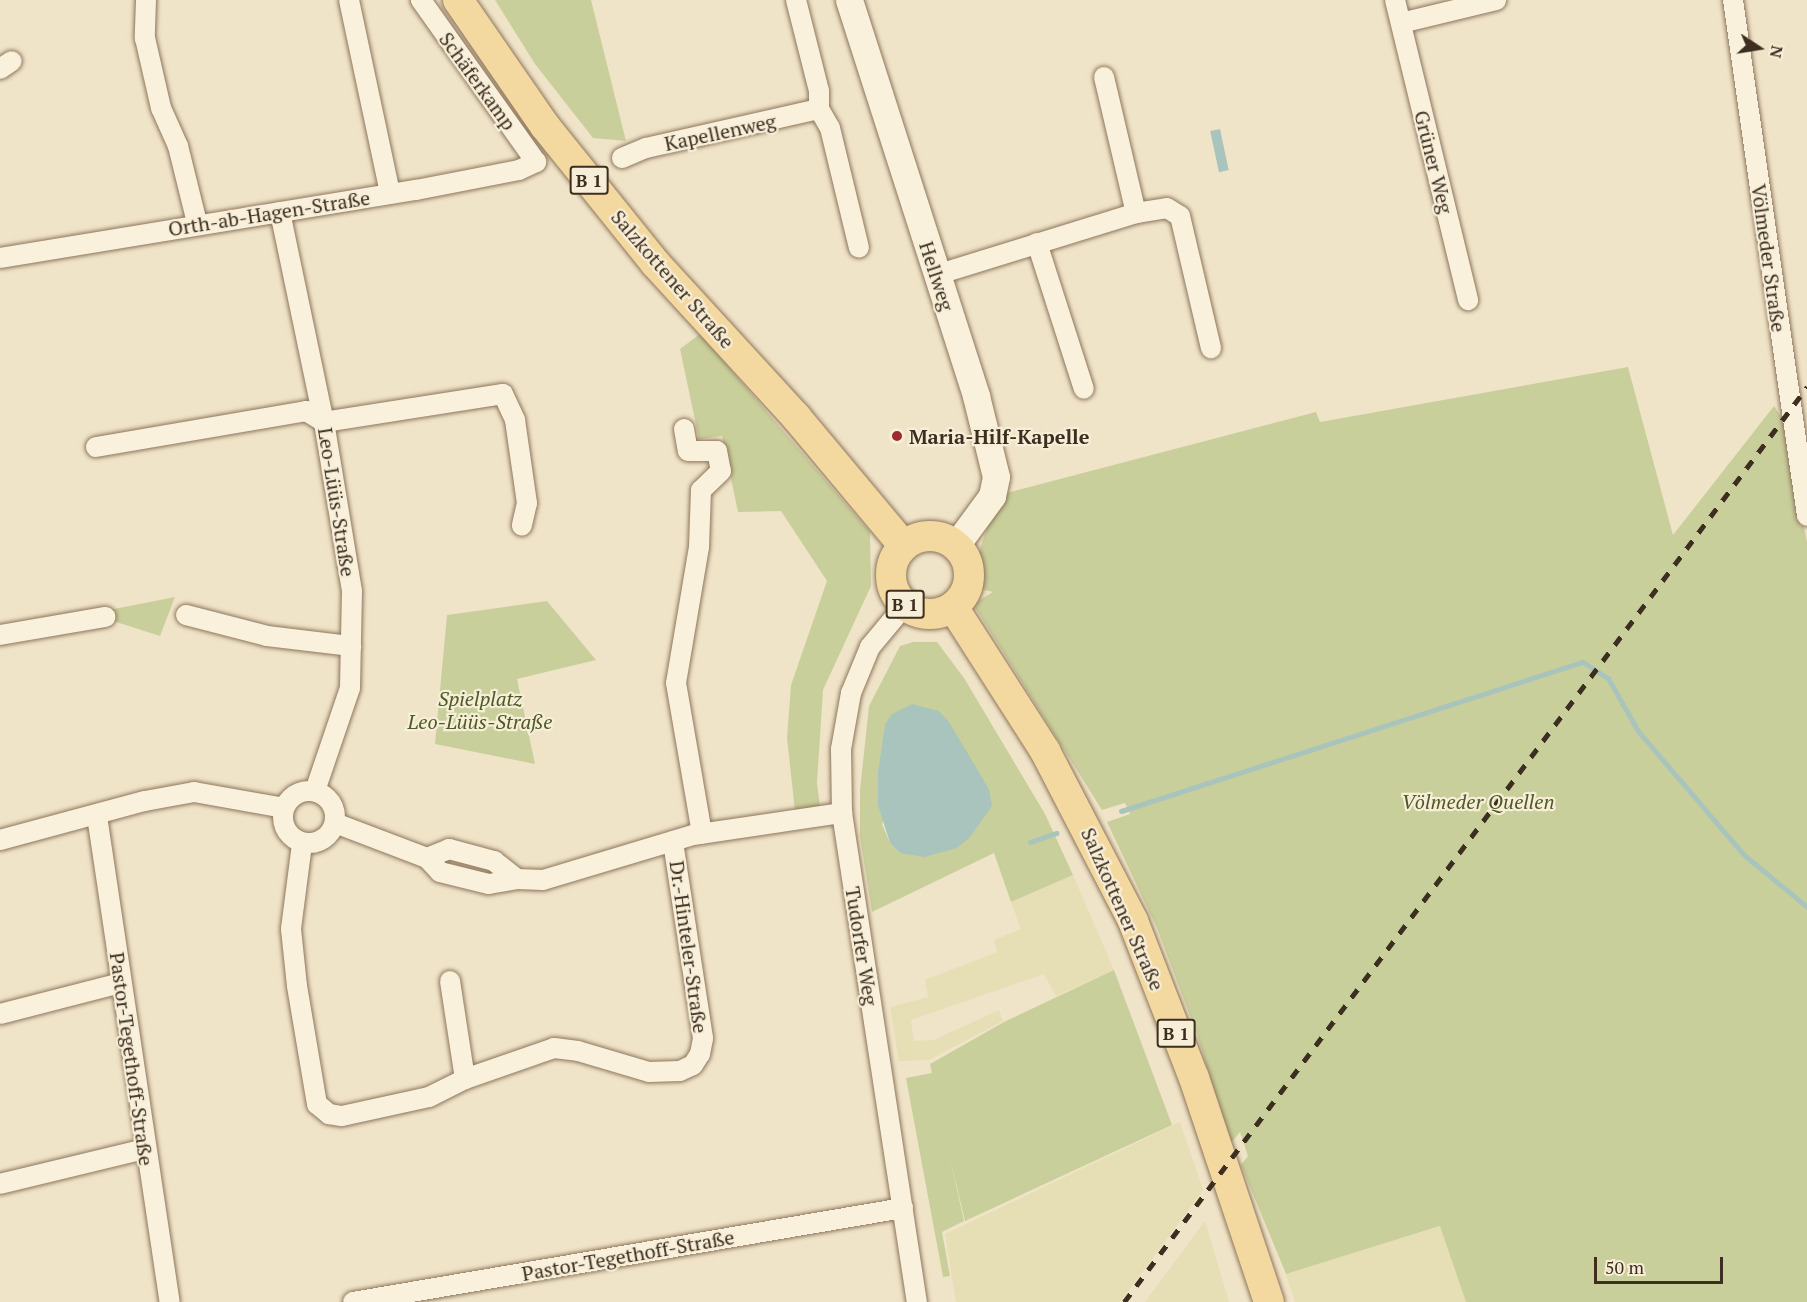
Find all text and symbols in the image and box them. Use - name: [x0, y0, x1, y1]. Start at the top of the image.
- north arrow: [1729, 18, 1789, 78]
- street label: Schäferkamp: [434, 27, 522, 135]
- text: N: [1765, 44, 1789, 60]
- street label: Kapellenweg: [662, 108, 778, 156]
- street label: Grüner Weg: [1410, 108, 1458, 216]
- road number: B 1: [570, 165, 608, 195]
- street label: Völmeder Straße: [1747, 182, 1791, 334]
- street label: Orth-ab-Hagen-Straße: [166, 185, 372, 241]
- street label: Salzkottener Straße: [606, 205, 740, 353]
- street label: Hellweg: [915, 238, 959, 314]
- place label: Maria-Hilf-Kapelle: [909, 424, 1089, 448]
- street label: Leo-Lüüs-Straße: [313, 426, 361, 578]
- marker: Maria-Hilf-Kapelle: [890, 429, 904, 443]
- road number: B 1: [886, 589, 924, 619]
- park label: Spielplatz Leo-Lüüs-Straße: [408, 687, 552, 734]
- park label: Völmeder Quellen: [1402, 789, 1554, 813]
- street label: Salzkottener Straße: [1076, 824, 1170, 994]
- street label: Dr.-Hinteler-Straße: [665, 859, 713, 1035]
- street label: Tudorfer Weg: [841, 885, 883, 1007]
- street label: Pastor-Tegethoff-Straße: [105, 951, 159, 1167]
- road number: B 1: [1156, 1018, 1196, 1048]
- street label: Pastor-Tegethoff-Straße: [520, 1224, 736, 1286]
- scale bar: [1597, 1245, 1726, 1283]
- text: 50 m: [1605, 1255, 1644, 1279]

